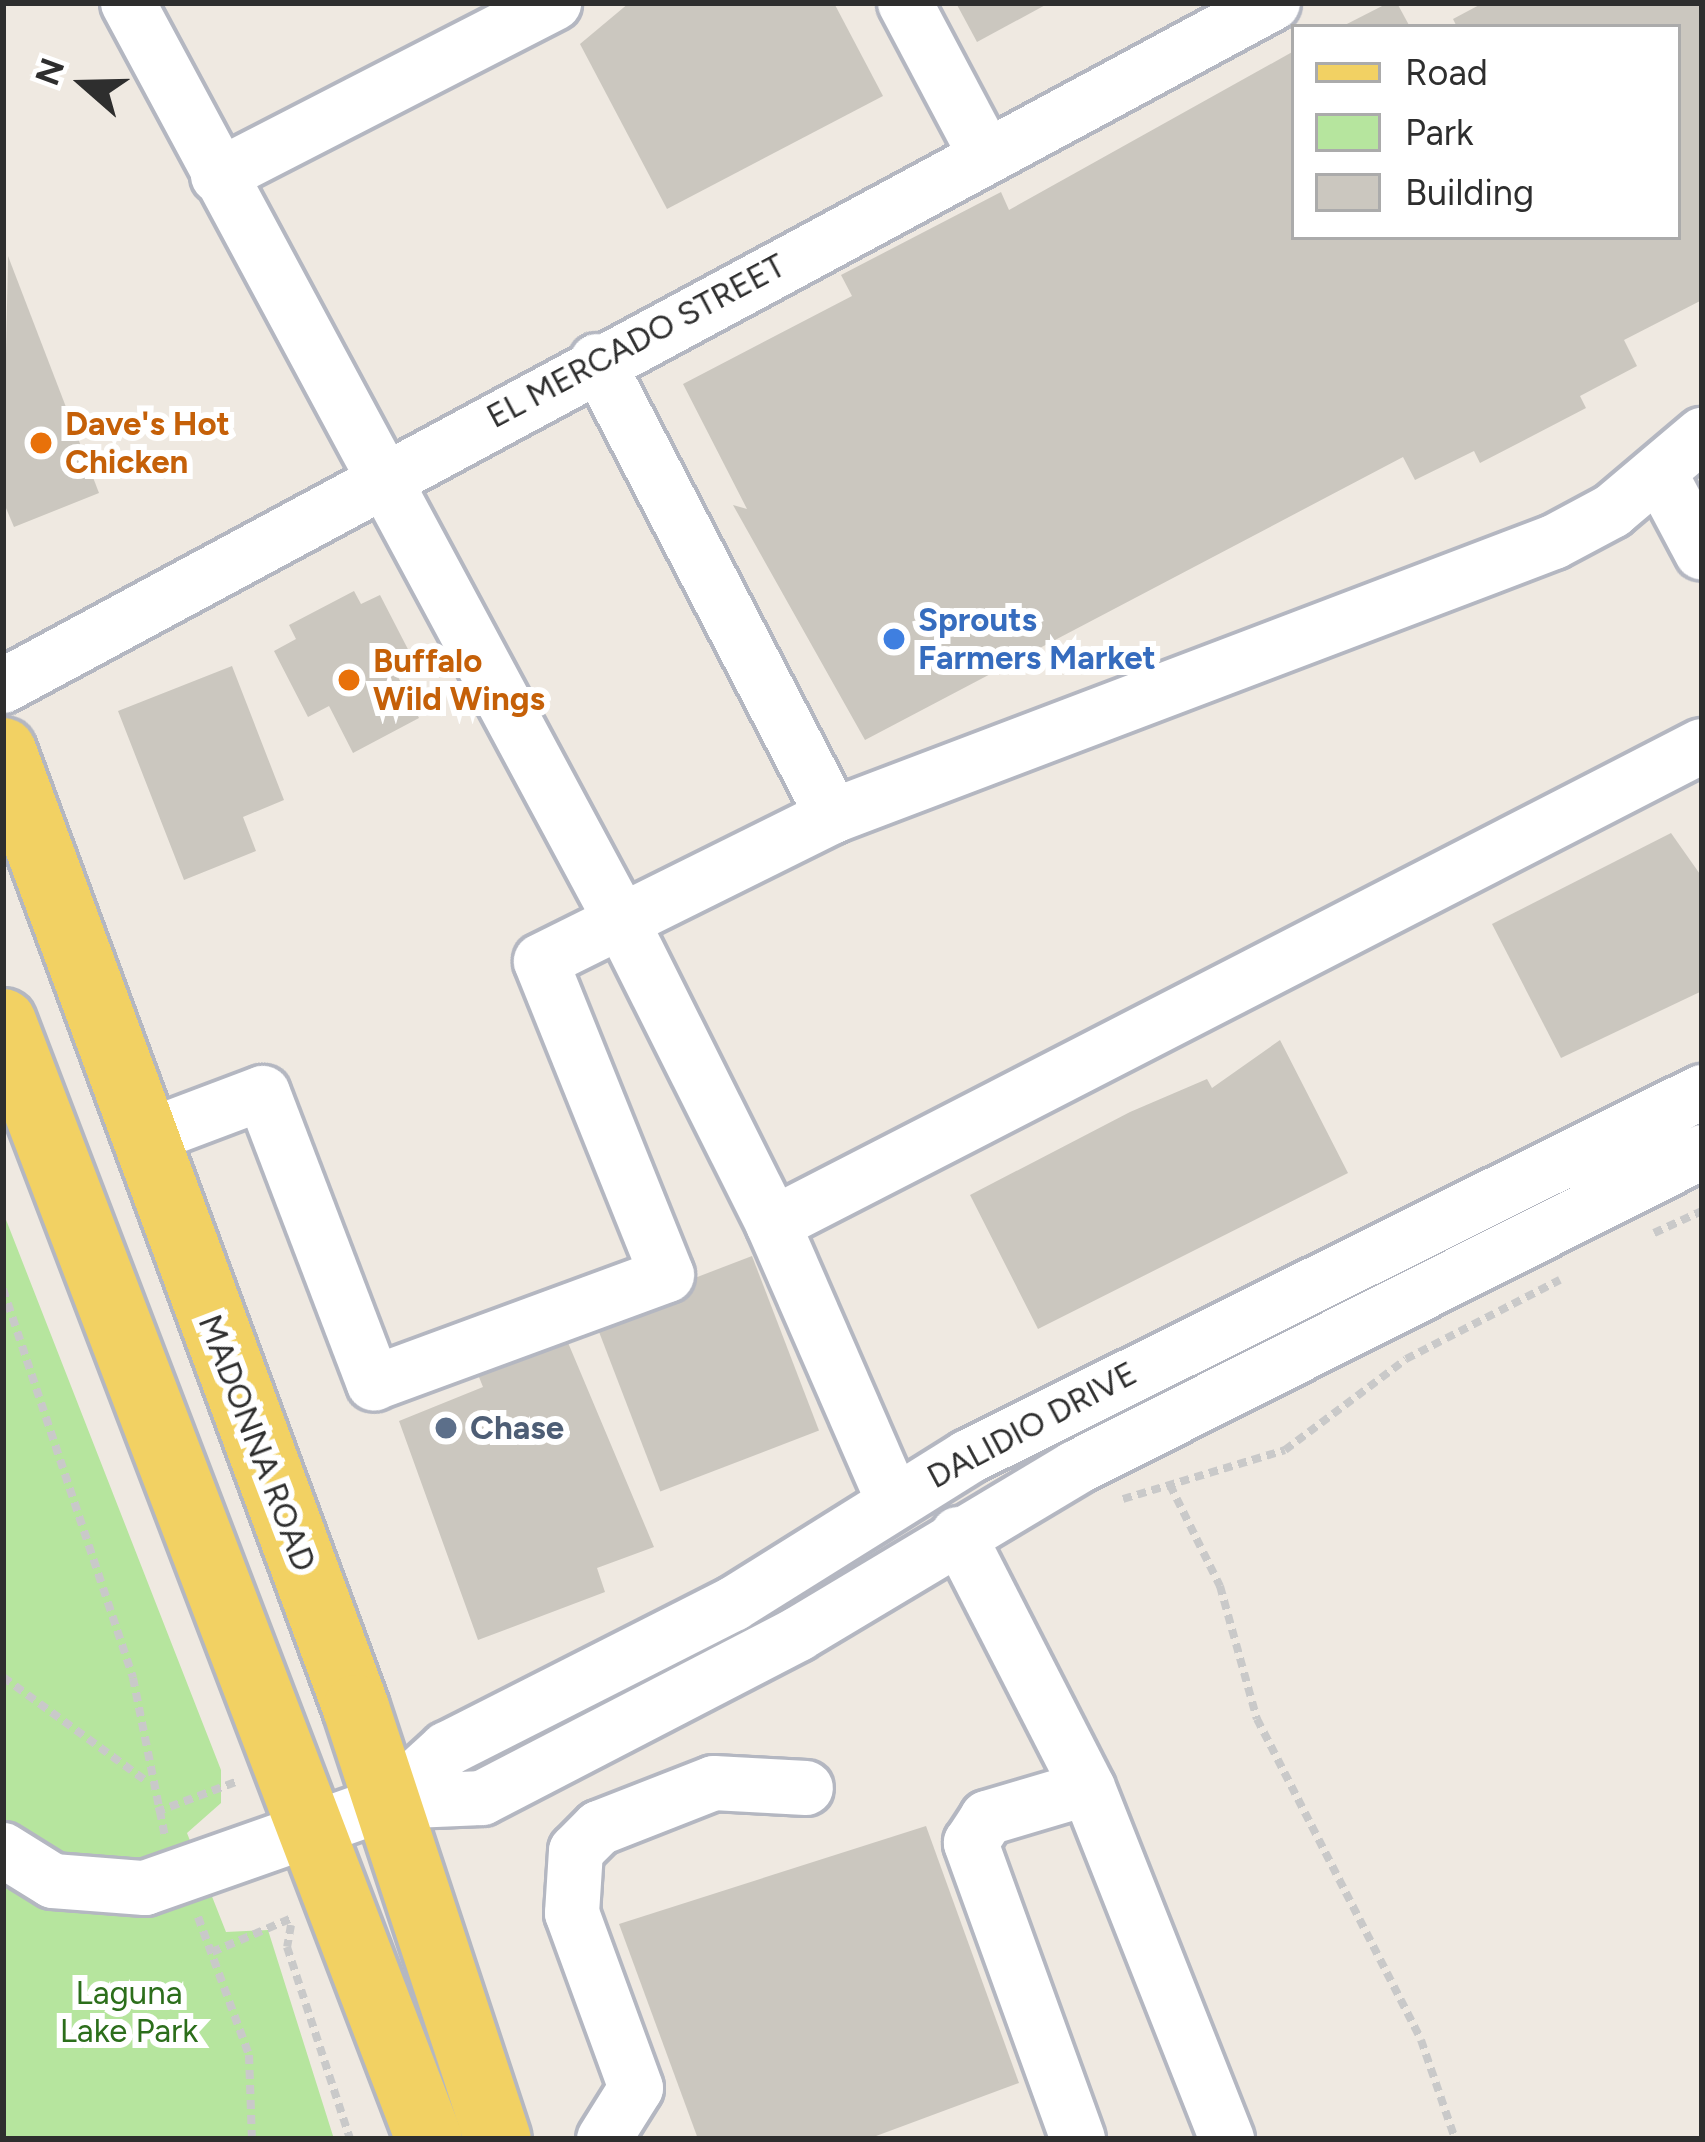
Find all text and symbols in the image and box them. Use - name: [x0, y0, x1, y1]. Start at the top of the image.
- north arrow: [24, 24, 144, 144]
- legend: [1291, 24, 1681, 240]
- text: Road: [1405, 51, 1488, 94]
- text: N: [27, 53, 72, 90]
- text: Park: [1405, 111, 1473, 154]
- text: Building: [1405, 171, 1534, 214]
- street label: EL MERCADO STREET: [480, 246, 792, 436]
- place label: Dave's Hot Chicken: [65, 404, 230, 482]
- marker: Dave's Hot Chicken: [28, 430, 54, 456]
- place label: Sprouts Farmers Market: [918, 600, 1156, 678]
- marker: Sprouts Farmers Market: [881, 626, 907, 652]
- place label: Buffalo Wild Wings: [373, 641, 545, 719]
- marker: Buffalo Wild Wings: [336, 667, 362, 693]
- street label: MADONNA ROAD: [190, 1309, 324, 1577]
- street label: DALIDIO DRIVE: [921, 1353, 1143, 1497]
- place label: Chase: [470, 1408, 564, 1448]
- marker: Chase: [433, 1415, 459, 1441]
- park label: Laguna Lake Park: [60, 1973, 198, 2051]

